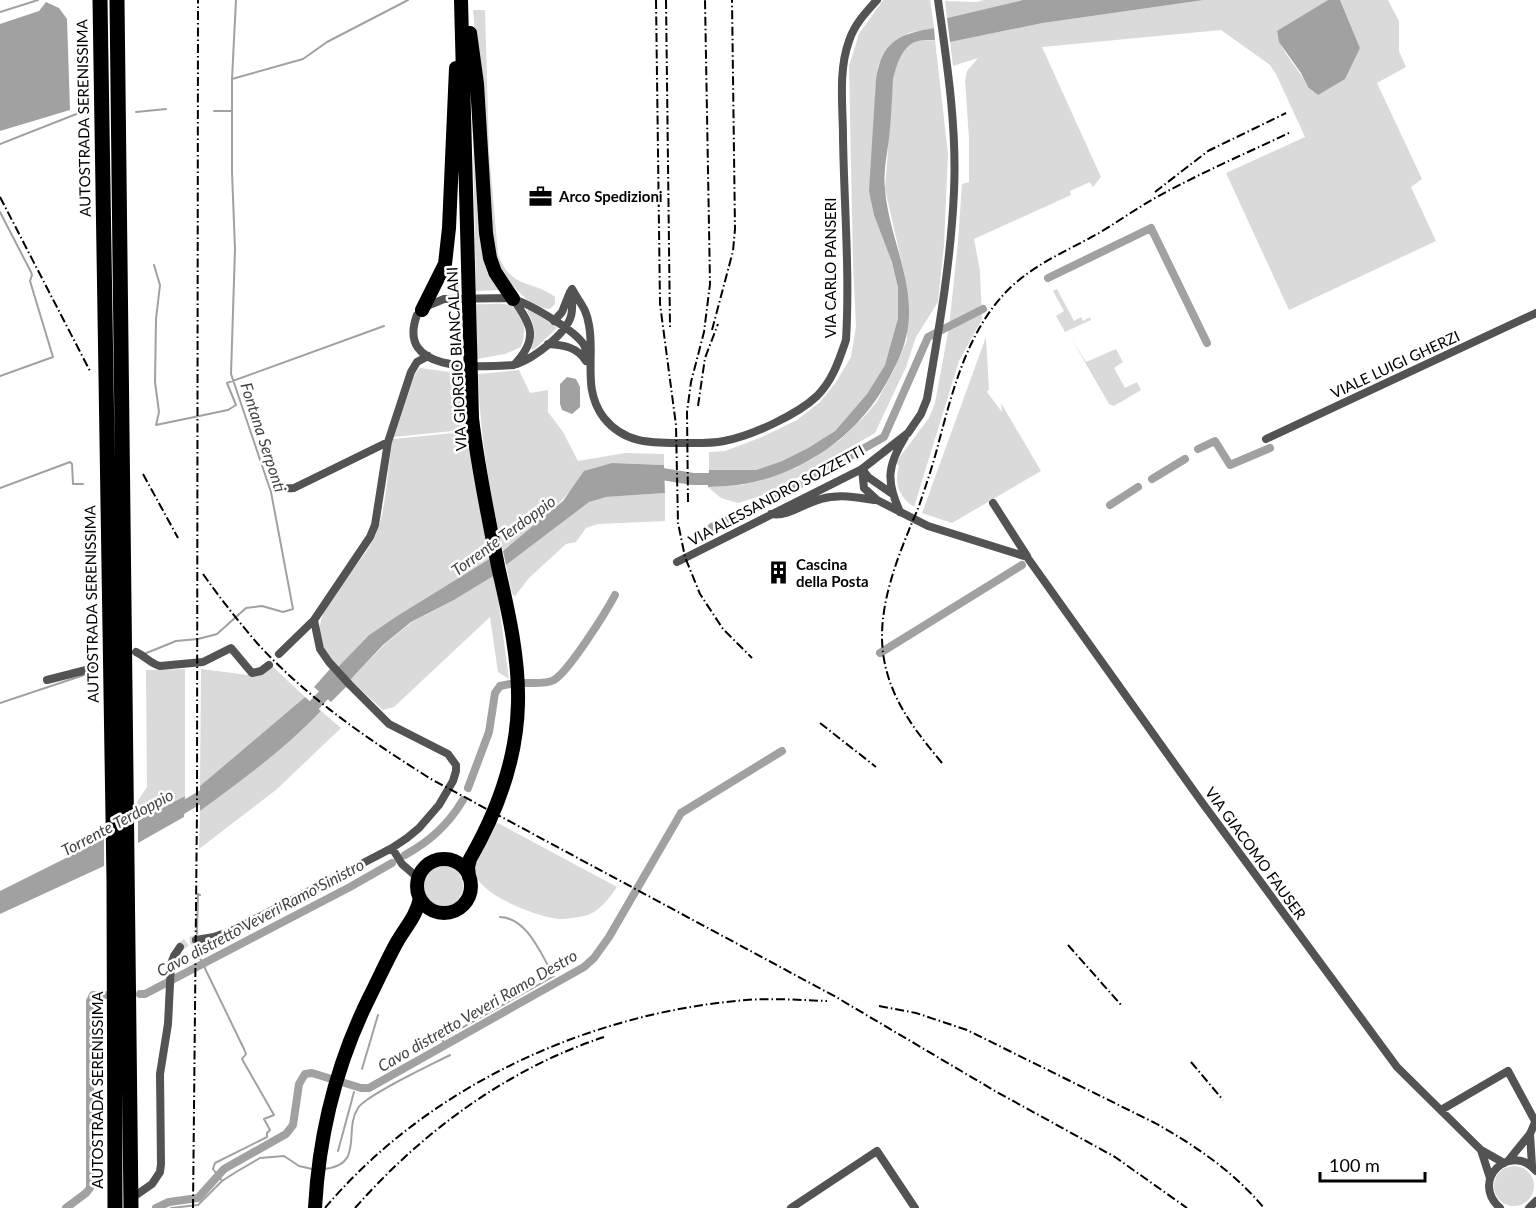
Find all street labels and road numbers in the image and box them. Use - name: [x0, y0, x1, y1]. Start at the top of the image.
- street label: AUTOSTRADA SERENISSIMA: [72, 18, 94, 217]
- street label: VIA CARLO PANSERI: [821, 198, 839, 338]
- street label: VIA GIORGIO BIANCALANI: [442, 266, 470, 452]
- street label: VIALE LUIGI GHERZI: [1328, 326, 1462, 402]
- street label: VIA ALESSANDRO SOZZETTI: [685, 441, 867, 549]
- street label: AUTOSTRADA SERENISSIMA: [80, 504, 102, 703]
- street label: VIA GIACOMO FAUSER: [1202, 783, 1310, 923]
- street label: AUTOSTRADA SERENISSIMA: [88, 990, 106, 1189]

